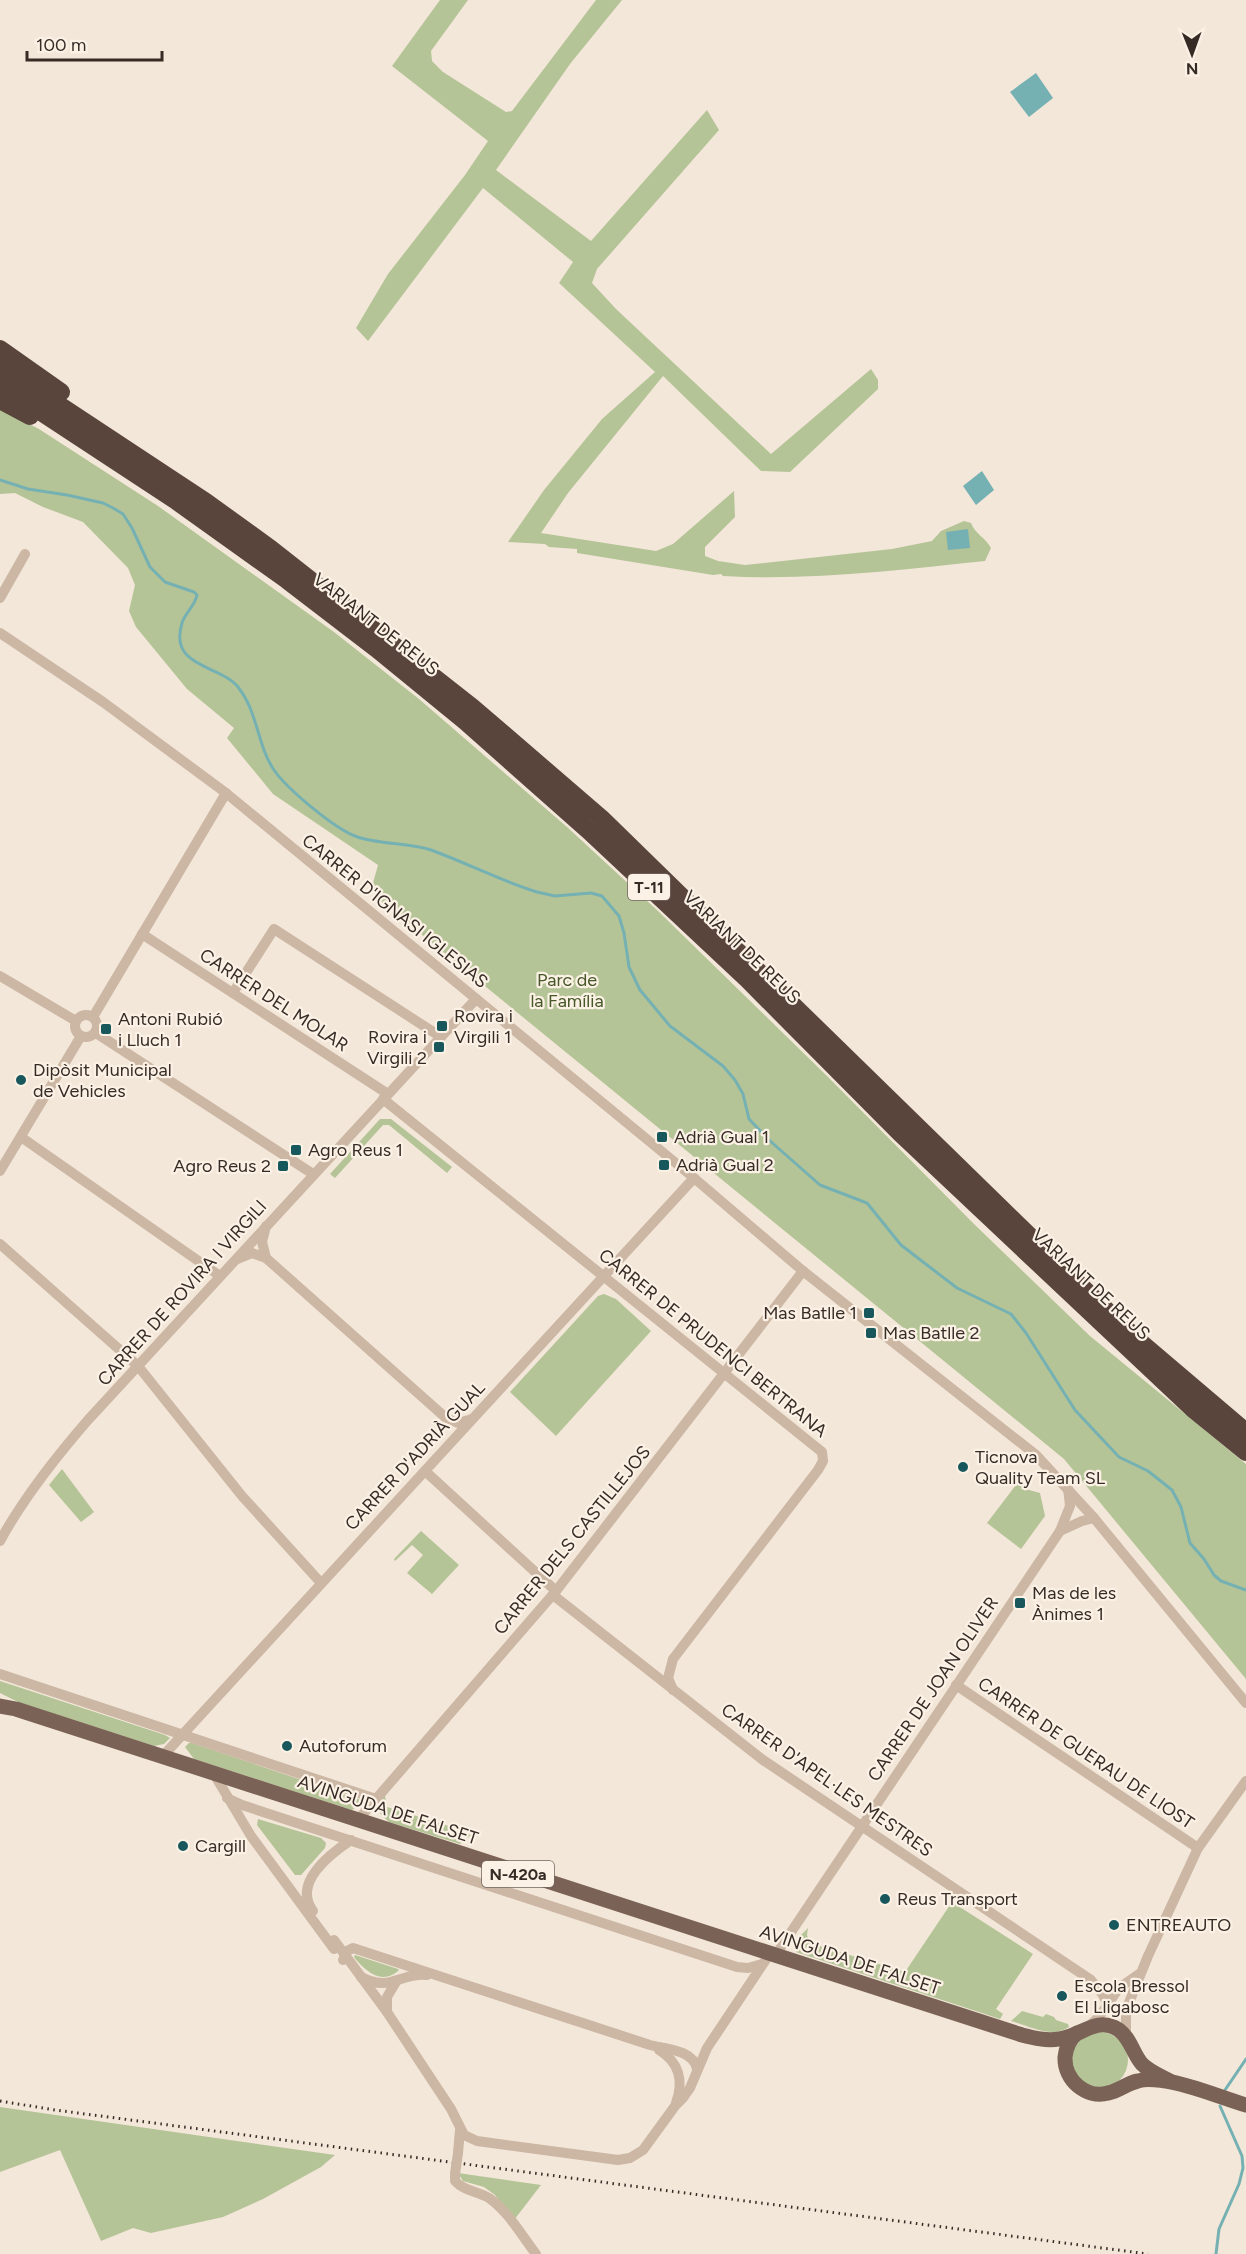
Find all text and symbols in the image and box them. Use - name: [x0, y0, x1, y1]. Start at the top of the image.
- scale bar: [27, 24, 162, 62]
- north arrow: [1162, 24, 1222, 84]
- text: 100 m: [36, 34, 86, 56]
- text: N: [1186, 59, 1199, 78]
- street label: VARIANT DE REUS: [309, 568, 443, 680]
- street label: CARRER D'IGNASI IGLESIAS: [298, 829, 492, 993]
- road number: T-11: [628, 874, 670, 900]
- street label: VARIANT DE REUS: [679, 886, 805, 1008]
- street label: CARRER DEL MOLAR: [195, 944, 353, 1056]
- park label: Parc de la Família: [530, 969, 604, 1012]
- place label: Rovira i Virgili 1: [454, 1005, 513, 1048]
- place label: Antoni Rubió i Lluch 1: [118, 1008, 223, 1051]
- marker: Rovira i Virgili 1: [435, 1019, 449, 1033]
- marker: Antoni Rubió i Lluch 1: [99, 1022, 113, 1036]
- place label: Rovira i Virgili 2: [367, 1026, 427, 1069]
- marker: Rovira i Virgili 2: [432, 1040, 446, 1054]
- place label: Dipòsit Municipal de Vehicles: [33, 1059, 172, 1102]
- marker: Dipòsit Municipal de Vehicles: [14, 1073, 28, 1087]
- place label: Adrià Gual 1: [674, 1126, 769, 1148]
- marker: Adrià Gual 1: [655, 1130, 669, 1144]
- place label: Agro Reus 1: [308, 1139, 403, 1161]
- marker: Agro Reus 1: [289, 1143, 303, 1157]
- place label: Adrià Gual 2: [676, 1154, 774, 1176]
- place label: Agro Reus 2: [173, 1155, 271, 1177]
- marker: Adrià Gual 2: [657, 1158, 671, 1172]
- marker: Agro Reus 2: [276, 1159, 290, 1173]
- street label: CARRER DE ROVIRA I VIRGILI: [93, 1196, 271, 1390]
- street label: VARIANT DE REUS: [1027, 1224, 1155, 1344]
- street label: CARRER DE PRUDENCI BERTRANA: [594, 1244, 832, 1442]
- place label: Mas Batlle 1: [763, 1302, 857, 1324]
- marker: Mas Batlle 1: [862, 1306, 876, 1320]
- place label: Mas Batlle 2: [883, 1322, 979, 1344]
- marker: Mas Batlle 2: [864, 1326, 878, 1340]
- street label: CARRER D'ADRIÀ GUAL: [340, 1377, 490, 1535]
- street label: CARRER DELS CASTILLEJOS: [489, 1441, 655, 1639]
- place label: Ticnova Quality Team SL: [975, 1446, 1106, 1489]
- marker: Ticnova Quality Team SL: [956, 1460, 970, 1474]
- place label: Mas de les Ànimes 1: [1032, 1582, 1116, 1625]
- street label: CARRER DE JOAN OLIVER: [863, 1592, 1003, 1786]
- marker: Mas de les Ànimes 1: [1013, 1596, 1027, 1610]
- street label: CARRER DE GUERAU DE LIOST: [974, 1672, 1198, 1834]
- street label: CARRER D'APEL·LES MESTRES: [717, 1699, 937, 1861]
- place label: Autoforum: [299, 1735, 387, 1757]
- marker: Autoforum: [280, 1739, 294, 1753]
- street label: AVINGUDA DE FALSET: [295, 1770, 481, 1850]
- place label: Cargill: [195, 1835, 246, 1857]
- marker: Cargill: [176, 1839, 190, 1853]
- road number: N-420a: [482, 1861, 554, 1887]
- place label: Reus Transport: [897, 1888, 1018, 1910]
- marker: Reus Transport: [878, 1892, 892, 1906]
- place label: ENTREAUTO: [1126, 1914, 1231, 1936]
- marker: ENTREAUTO: [1107, 1918, 1121, 1932]
- street label: AVINGUDA DE FALSET: [757, 1920, 943, 2000]
- place label: Escola Bressol El Lligabosc: [1074, 1975, 1189, 2018]
- marker: Escola Bressol El Lligabosc: [1055, 1989, 1069, 2003]

